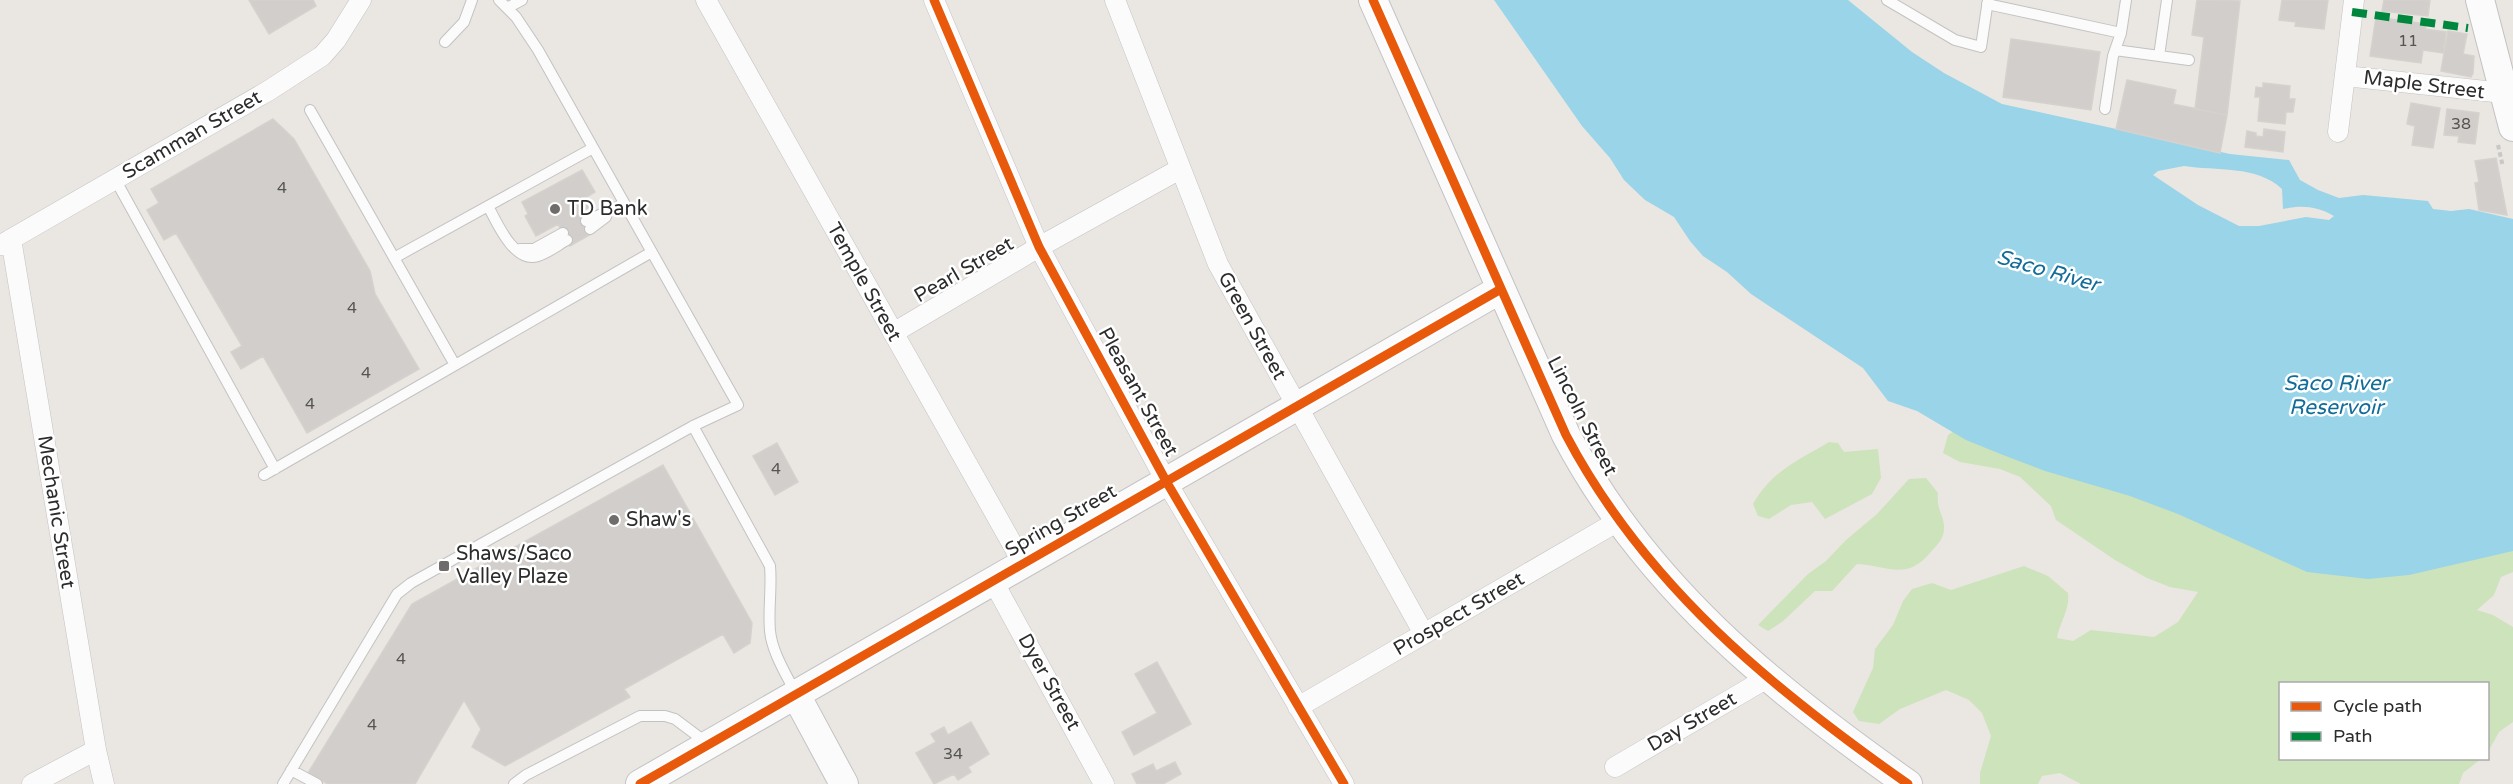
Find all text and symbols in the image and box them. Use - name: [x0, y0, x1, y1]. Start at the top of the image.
- house number: 11: [2398, 31, 2418, 51]
- street label: Maple Street: [2362, 66, 2486, 104]
- street label: Scamman Street: [118, 85, 266, 185]
- house number: 38: [2451, 114, 2471, 134]
- house number: 4: [277, 178, 287, 198]
- place label: TD Bank: [567, 197, 648, 221]
- marker: TD Bank: [548, 202, 562, 216]
- street label: Temple Street: [822, 219, 907, 346]
- street label: Pearl Street: [910, 232, 1018, 308]
- water label: Saco River: [1994, 244, 2105, 298]
- street label: Green Street: [1212, 268, 1292, 384]
- house number: 4: [347, 298, 357, 318]
- street label: Pleasant Street: [1093, 323, 1183, 461]
- street label: Lincoln Street: [1542, 352, 1623, 480]
- house number: 4: [361, 363, 371, 383]
- water label: Saco River Reservoir: [2283, 371, 2392, 420]
- house number: 4: [305, 394, 315, 414]
- street label: Mechanic Street: [32, 434, 80, 591]
- house number: 4: [771, 459, 781, 479]
- street label: Spring Street: [1001, 479, 1121, 563]
- place label: Shaw's: [626, 508, 691, 532]
- marker: Shaw's: [607, 513, 621, 527]
- place label: Shaws/Saco Valley Plaze: [456, 542, 572, 589]
- marker: Shaws/Saco Valley Plaze: [437, 559, 451, 573]
- street label: Prospect Street: [1389, 567, 1529, 661]
- street label: Dyer Street: [1013, 629, 1086, 735]
- house number: 4: [396, 649, 406, 669]
- legend: [2279, 682, 2489, 760]
- street label: Day Street: [1643, 687, 1741, 757]
- text: Cycle path: [2333, 695, 2422, 717]
- house number: 4: [367, 715, 377, 735]
- text: Path: [2333, 725, 2372, 747]
- house number: 34: [943, 744, 963, 764]

